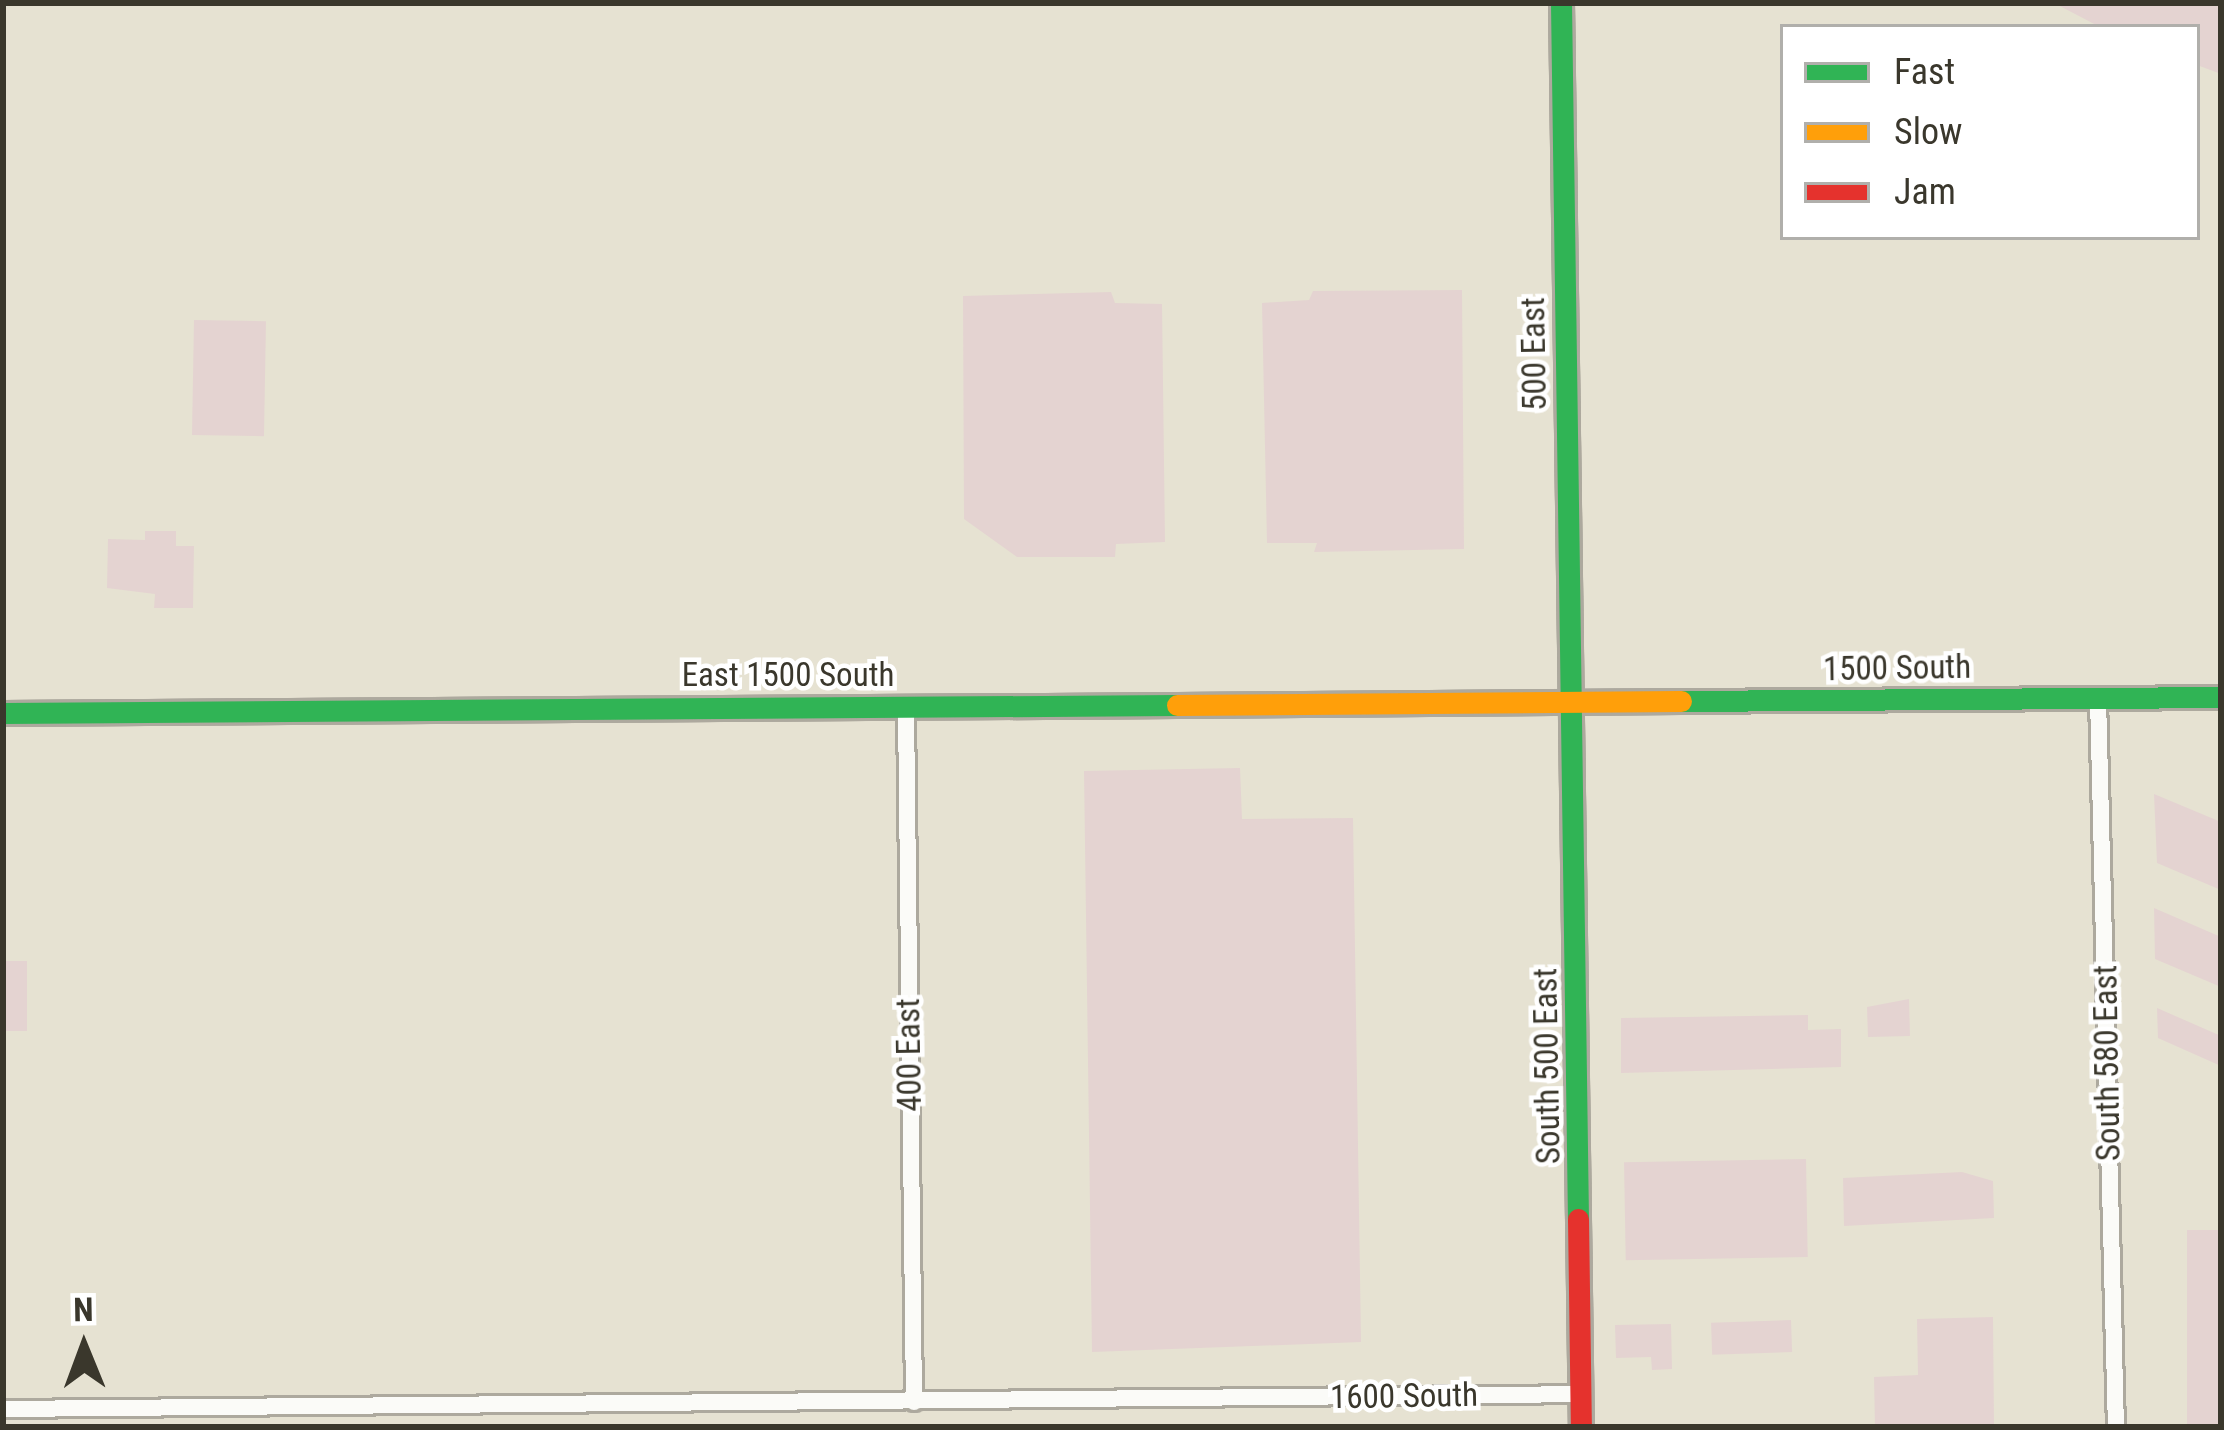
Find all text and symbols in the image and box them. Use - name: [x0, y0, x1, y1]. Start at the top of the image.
- legend: [1780, 24, 2200, 240]
- text: Fast: [1894, 51, 1955, 93]
- text: Slow: [1894, 111, 1962, 153]
- text: Jam: [1894, 171, 1956, 213]
- street label: 500 East: [1513, 297, 1555, 411]
- street label: 1500 South: [1823, 647, 1971, 689]
- street label: East 1500 South: [682, 655, 894, 695]
- street label: South 580 East: [2085, 964, 2129, 1162]
- street label: South 500 East: [1525, 967, 1569, 1165]
- street label: 400 East: [888, 998, 930, 1112]
- north arrow: [24, 1286, 144, 1406]
- text: N: [73, 1290, 94, 1329]
- street label: 1600 South: [1330, 1375, 1478, 1417]

